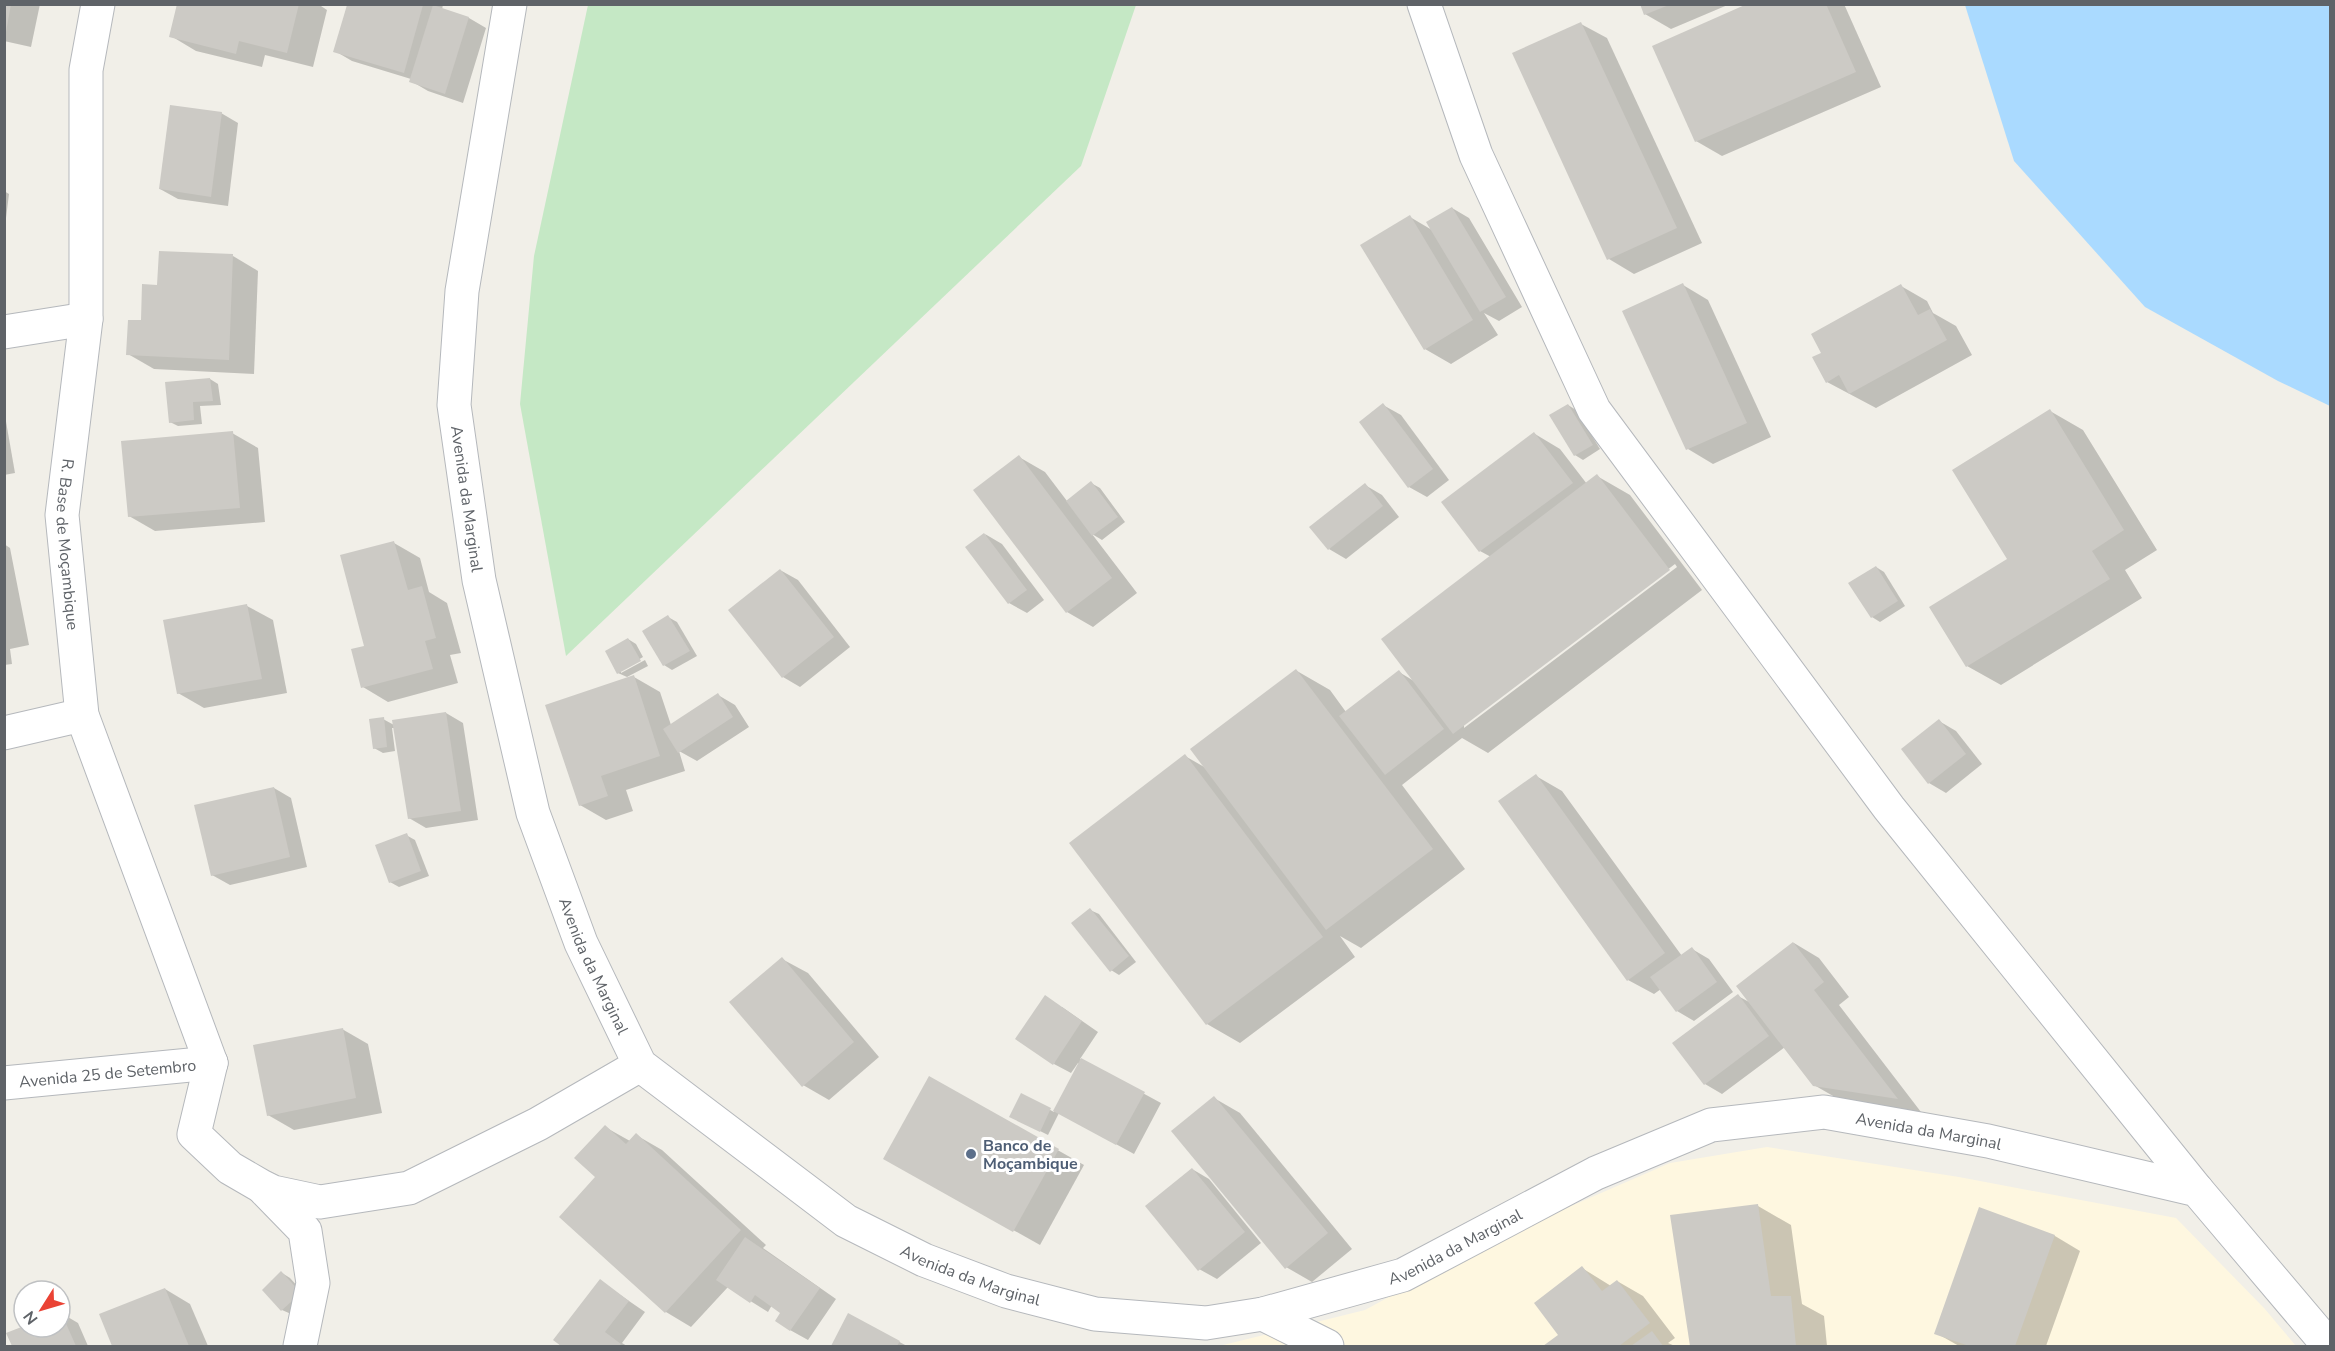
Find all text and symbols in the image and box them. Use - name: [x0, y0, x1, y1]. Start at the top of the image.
- street label: Avenida da Marginal: [445, 424, 488, 574]
- street label: R. Base de Moçambique: [50, 457, 83, 631]
- street label: Avenida da Marginal: [553, 895, 634, 1039]
- street label: Avenida 25 de Setembro: [18, 1054, 197, 1093]
- street label: Avenida da Marginal: [1854, 1108, 2004, 1156]
- place label: Banco de Moçambique: [983, 1135, 1078, 1175]
- marker: Banco de Moçambique: [964, 1147, 978, 1161]
- street label: Avenida da Marginal: [1386, 1204, 1526, 1291]
- street label: Avenida da Marginal: [896, 1240, 1043, 1312]
- north arrow: [12, 1279, 72, 1339]
- text: N: [18, 1306, 43, 1329]

